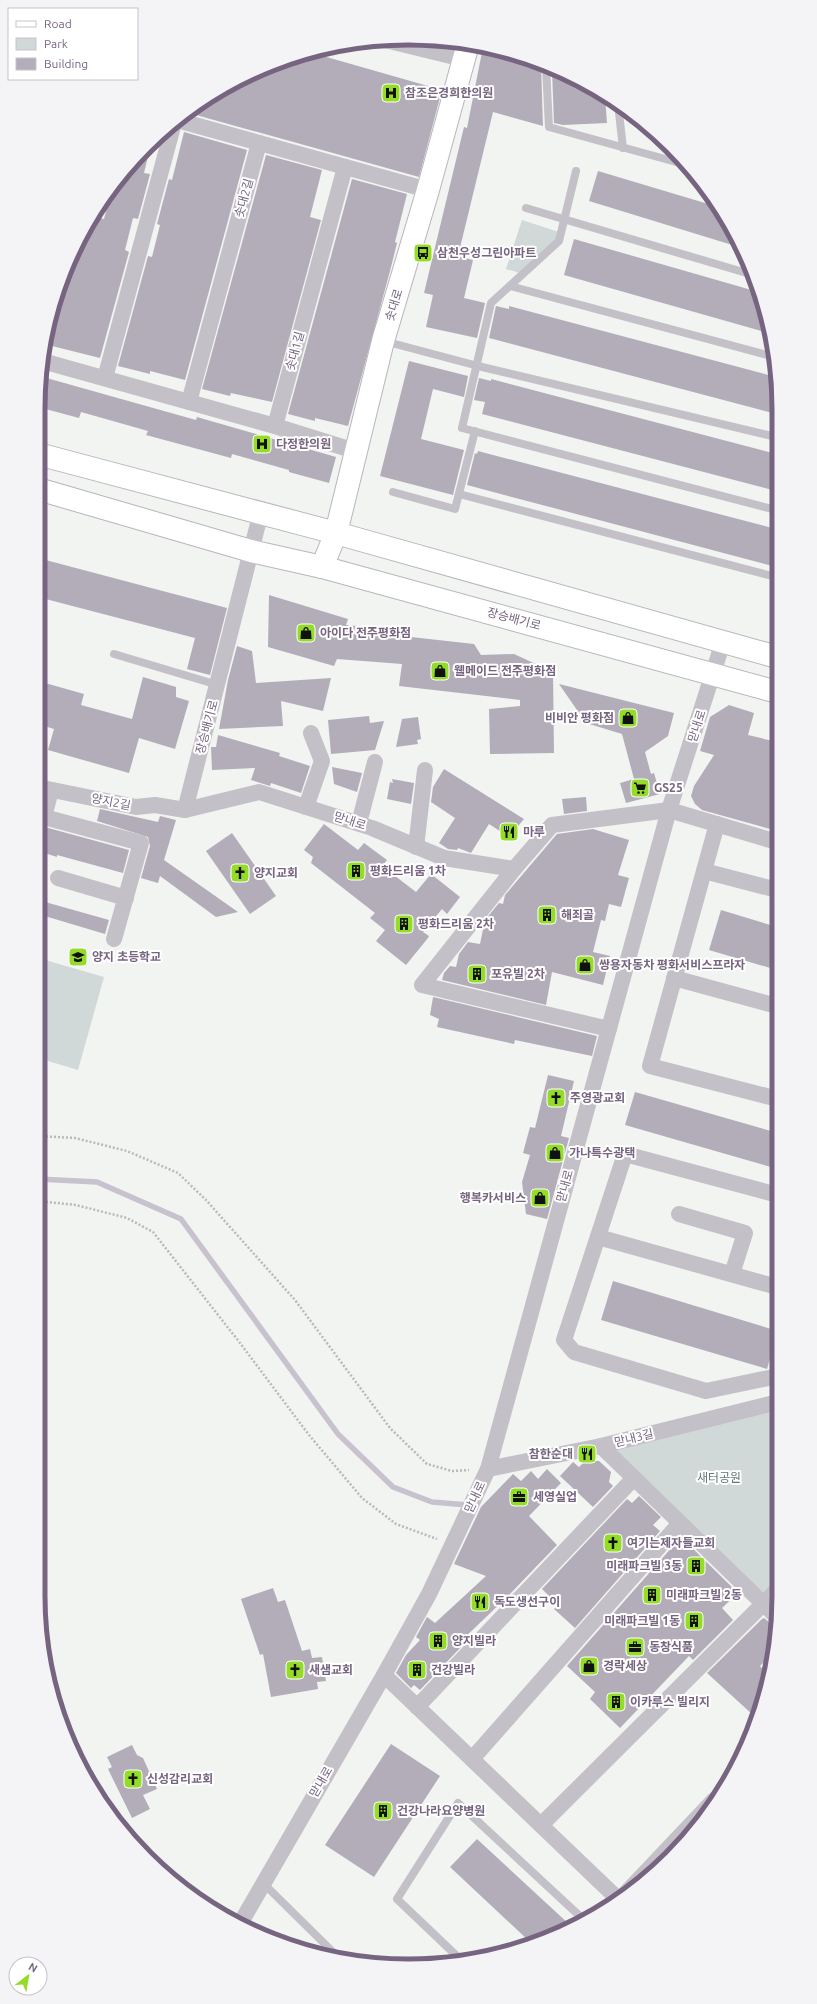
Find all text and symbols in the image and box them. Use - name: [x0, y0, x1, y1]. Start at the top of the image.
- legend: [8, 8, 138, 80]
- text: Road: [44, 17, 72, 30]
- text: Park: [44, 37, 68, 50]
- text: Building: [44, 57, 88, 70]
- hospital icon: 참조은경희한의원: [380, 82, 402, 104]
- place label: 참조은경희한의원: [405, 86, 493, 99]
- street label: 솟대2길: [232, 177, 255, 219]
- bus stop icon: 삼천우성그린아파트: [412, 242, 434, 264]
- place label: 삼천우성그린아파트: [437, 246, 536, 259]
- street label: 솟대로: [382, 287, 405, 323]
- street label: 솟대1길: [283, 330, 306, 372]
- hospital icon: 다정한의원: [251, 433, 273, 455]
- place label: 다정한의원: [276, 437, 331, 450]
- street label: 장승배기로: [486, 605, 542, 632]
- shop icon: 아이다 전주평화점: [295, 622, 317, 644]
- place label: 아이다 전주평화점: [320, 626, 411, 639]
- shop icon: 웰메이드 전주평화점: [429, 660, 451, 682]
- place label: 웰메이드 전주평화점: [454, 664, 556, 677]
- street label: 장승배기로: [193, 699, 220, 755]
- shop icon: 비비안 평화점: [617, 707, 639, 729]
- street label: 맏내로: [685, 708, 708, 744]
- place label: 비비안 평화점: [545, 711, 614, 724]
- supermarket icon: GS25: [629, 777, 651, 799]
- place label: GS25: [654, 781, 683, 794]
- street label: 양지2길: [90, 791, 132, 812]
- street label: 맏내로: [332, 809, 368, 832]
- restaurant icon: 마루: [498, 821, 520, 843]
- place label: 마루: [523, 825, 545, 838]
- building icon: 평화드리움 1차: [345, 860, 367, 882]
- church icon: 양지교회: [229, 862, 251, 884]
- place label: 평화드리움 1차: [370, 864, 446, 877]
- place label: 양지교회: [254, 866, 298, 879]
- building icon: 해죄골: [536, 904, 558, 926]
- place label: 해죄골: [561, 908, 594, 921]
- building icon: 평화드리움 2차: [393, 913, 415, 935]
- place label: 평화드리움 2차: [418, 917, 494, 930]
- school or university icon: 양지 초등학교: [67, 946, 89, 968]
- place label: 양지 초등학교: [92, 950, 161, 963]
- shop icon: 쌍용자동차 평화서비스프라자: [574, 954, 596, 976]
- place label: 쌍용자동차 평화서비스프라자: [599, 958, 745, 971]
- building icon: 포유빌 2차: [466, 963, 488, 985]
- place label: 포유빌 2차: [491, 967, 545, 980]
- church icon: 주영광교회: [545, 1087, 567, 1109]
- place label: 주영광교회: [570, 1091, 625, 1104]
- shop icon: 가나특수광택: [544, 1142, 566, 1164]
- place label: 가나특수광택: [569, 1146, 635, 1159]
- street label: 맏내로: [554, 1168, 575, 1204]
- shop icon: 행복카서비스: [529, 1187, 551, 1209]
- place label: 행복카서비스: [460, 1191, 526, 1204]
- street label: 맏내3길: [613, 1426, 655, 1449]
- restaurant icon: 참한순대: [576, 1443, 598, 1465]
- place label: 참한순대: [529, 1447, 573, 1460]
- park label: 새터공원: [697, 1471, 741, 1484]
- street label: 맏내로: [462, 1479, 487, 1515]
- office icon: 세영실업: [508, 1486, 530, 1508]
- place label: 세영실업: [533, 1490, 577, 1503]
- church icon: 여기는제자들교회: [602, 1532, 624, 1554]
- place label: 여기는제자들교회: [627, 1536, 715, 1549]
- building icon: 미래파크빌 3동: [685, 1555, 707, 1577]
- place label: 미래파크빌 3동: [606, 1559, 682, 1572]
- building icon: 미래파크빌 2동: [641, 1584, 663, 1606]
- place label: 미래파크빌 2동: [666, 1588, 742, 1601]
- restaurant icon: 독도생선구이: [469, 1591, 491, 1613]
- place label: 독도생선구이: [494, 1595, 560, 1608]
- building icon: 미래파크빌 1동: [683, 1610, 705, 1632]
- place label: 미래파크빌 1동: [604, 1614, 680, 1627]
- building icon: 양지빌라: [427, 1630, 449, 1652]
- place label: 양지빌라: [452, 1634, 496, 1647]
- office icon: 동창식품: [624, 1636, 646, 1658]
- place label: 동창식품: [649, 1640, 693, 1653]
- shop icon: 경락세상: [578, 1655, 600, 1677]
- church icon: 새샘교회: [284, 1659, 306, 1681]
- building icon: 건강빌라: [406, 1659, 428, 1681]
- place label: 경락세상: [603, 1659, 647, 1672]
- place label: 새샘교회: [309, 1663, 353, 1676]
- place label: 건강빌라: [431, 1663, 475, 1676]
- building icon: 이카루스 빌리지: [605, 1691, 627, 1713]
- place label: 이카루스 빌리지: [630, 1695, 710, 1708]
- street label: 맏내로: [307, 1764, 334, 1799]
- church icon: 신성감리교회: [122, 1768, 144, 1790]
- place label: 신성감리교회: [147, 1772, 213, 1785]
- building icon: 건강나라요양병원: [372, 1800, 394, 1822]
- place label: 건강나라요양병원: [397, 1804, 485, 1817]
- north arrow: [8, 1956, 48, 1996]
- text: N: [27, 1960, 40, 1975]

